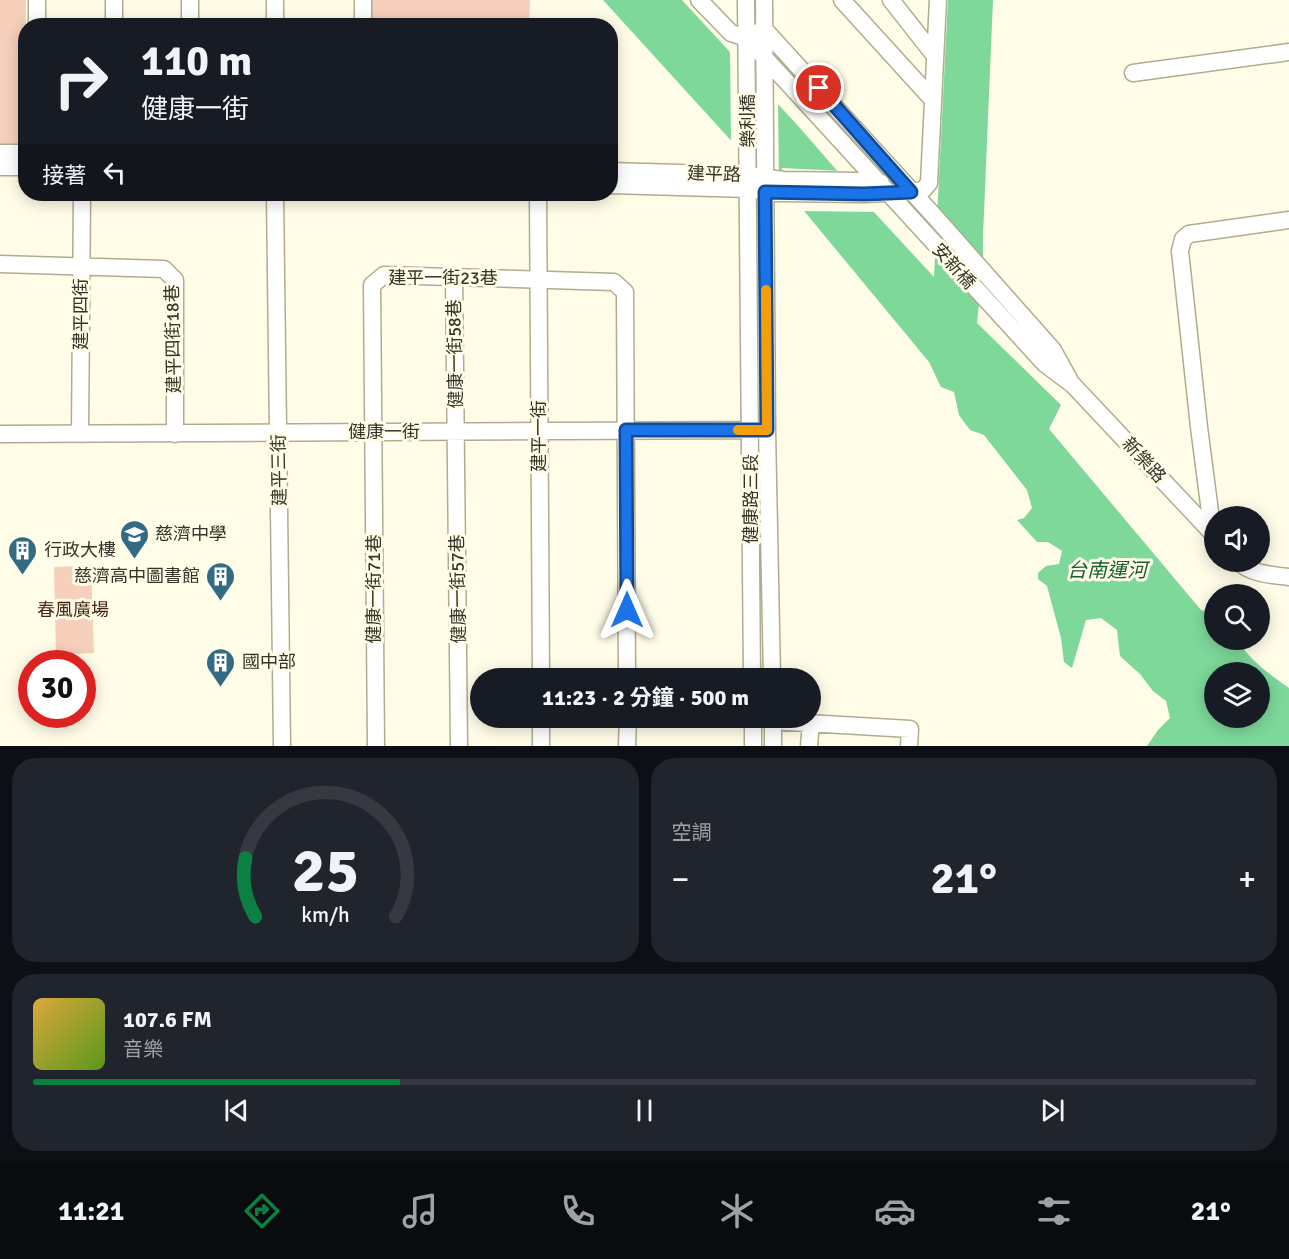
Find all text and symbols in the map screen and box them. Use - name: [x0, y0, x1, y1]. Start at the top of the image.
- text: 110 m: [141, 36, 252, 87]
- icon: right: [42, 42, 120, 120]
- pin: [793, 62, 844, 113]
- icon: arrive: [802, 71, 835, 104]
- text: 健康一街: [141, 93, 249, 126]
- street label: 樂利橋: [737, 94, 759, 148]
- icon: left: [98, 156, 131, 189]
- text: 接著: [42, 162, 86, 189]
- street label: 建平路: [687, 162, 741, 186]
- street label: 安新橋: [928, 239, 980, 293]
- street label: 建平一街23巷: [388, 267, 498, 289]
- street label: 建平四街: [70, 278, 92, 350]
- street label: 建平四街18巷: [161, 284, 185, 394]
- street label: 健康一街58巷: [443, 299, 467, 409]
- street label: 建平一街: [528, 400, 550, 472]
- street label: 健康一街: [348, 421, 420, 443]
- street label: 新樂路: [1118, 433, 1170, 487]
- street label: 建平三街: [267, 434, 291, 506]
- street label: 健康路三段: [740, 454, 762, 544]
- map controls: [1204, 506, 1270, 728]
- button: sound: [1204, 506, 1270, 572]
- school or university icon: 慈濟中學: [118, 518, 150, 560]
- place label: 慈濟中學: [155, 523, 227, 545]
- building icon: 行政大樓: [7, 534, 39, 576]
- street label: 健康一街71巷: [363, 534, 385, 644]
- street label: 健康一街57巷: [446, 534, 470, 644]
- place label: 行政大樓: [44, 539, 116, 561]
- water label: 台南運河: [1067, 558, 1151, 583]
- building icon: 慈濟高中圖書館: [205, 560, 237, 602]
- place label: 慈濟高中圖書館: [74, 565, 200, 587]
- position arrow: [595, 578, 659, 642]
- button: search: [1204, 584, 1270, 650]
- park label: 春風廣場: [37, 599, 109, 621]
- building icon: 國中部: [205, 646, 237, 688]
- speed limit sign: 30: [18, 650, 96, 728]
- place label: 國中部: [242, 651, 296, 673]
- button: layers: [1204, 662, 1270, 728]
- text: 11:23 · 2 分鐘 · 500 m: [542, 684, 749, 711]
- text: 空調: [672, 820, 712, 845]
- text: 25: [292, 832, 359, 909]
- text: 21°: [930, 851, 997, 906]
- text: −: [672, 859, 689, 900]
- text: +: [1238, 859, 1256, 900]
- text: km/h: [301, 902, 350, 928]
- text: 107.6 FM: [123, 1006, 212, 1033]
- text: 音樂: [123, 1037, 163, 1062]
- icon: previous: [220, 1094, 253, 1127]
- icon: pause: [628, 1094, 661, 1127]
- icon: next: [1036, 1094, 1069, 1127]
- icon: directions: [241, 1190, 283, 1232]
- icon: music: [399, 1190, 441, 1232]
- icon: phone: [557, 1190, 599, 1232]
- icon: climate: [716, 1190, 758, 1232]
- icon: car: [874, 1190, 916, 1232]
- icon: filters: [1033, 1190, 1075, 1232]
- text: 11:21: [58, 1195, 124, 1228]
- text: 21°: [1191, 1195, 1231, 1228]

